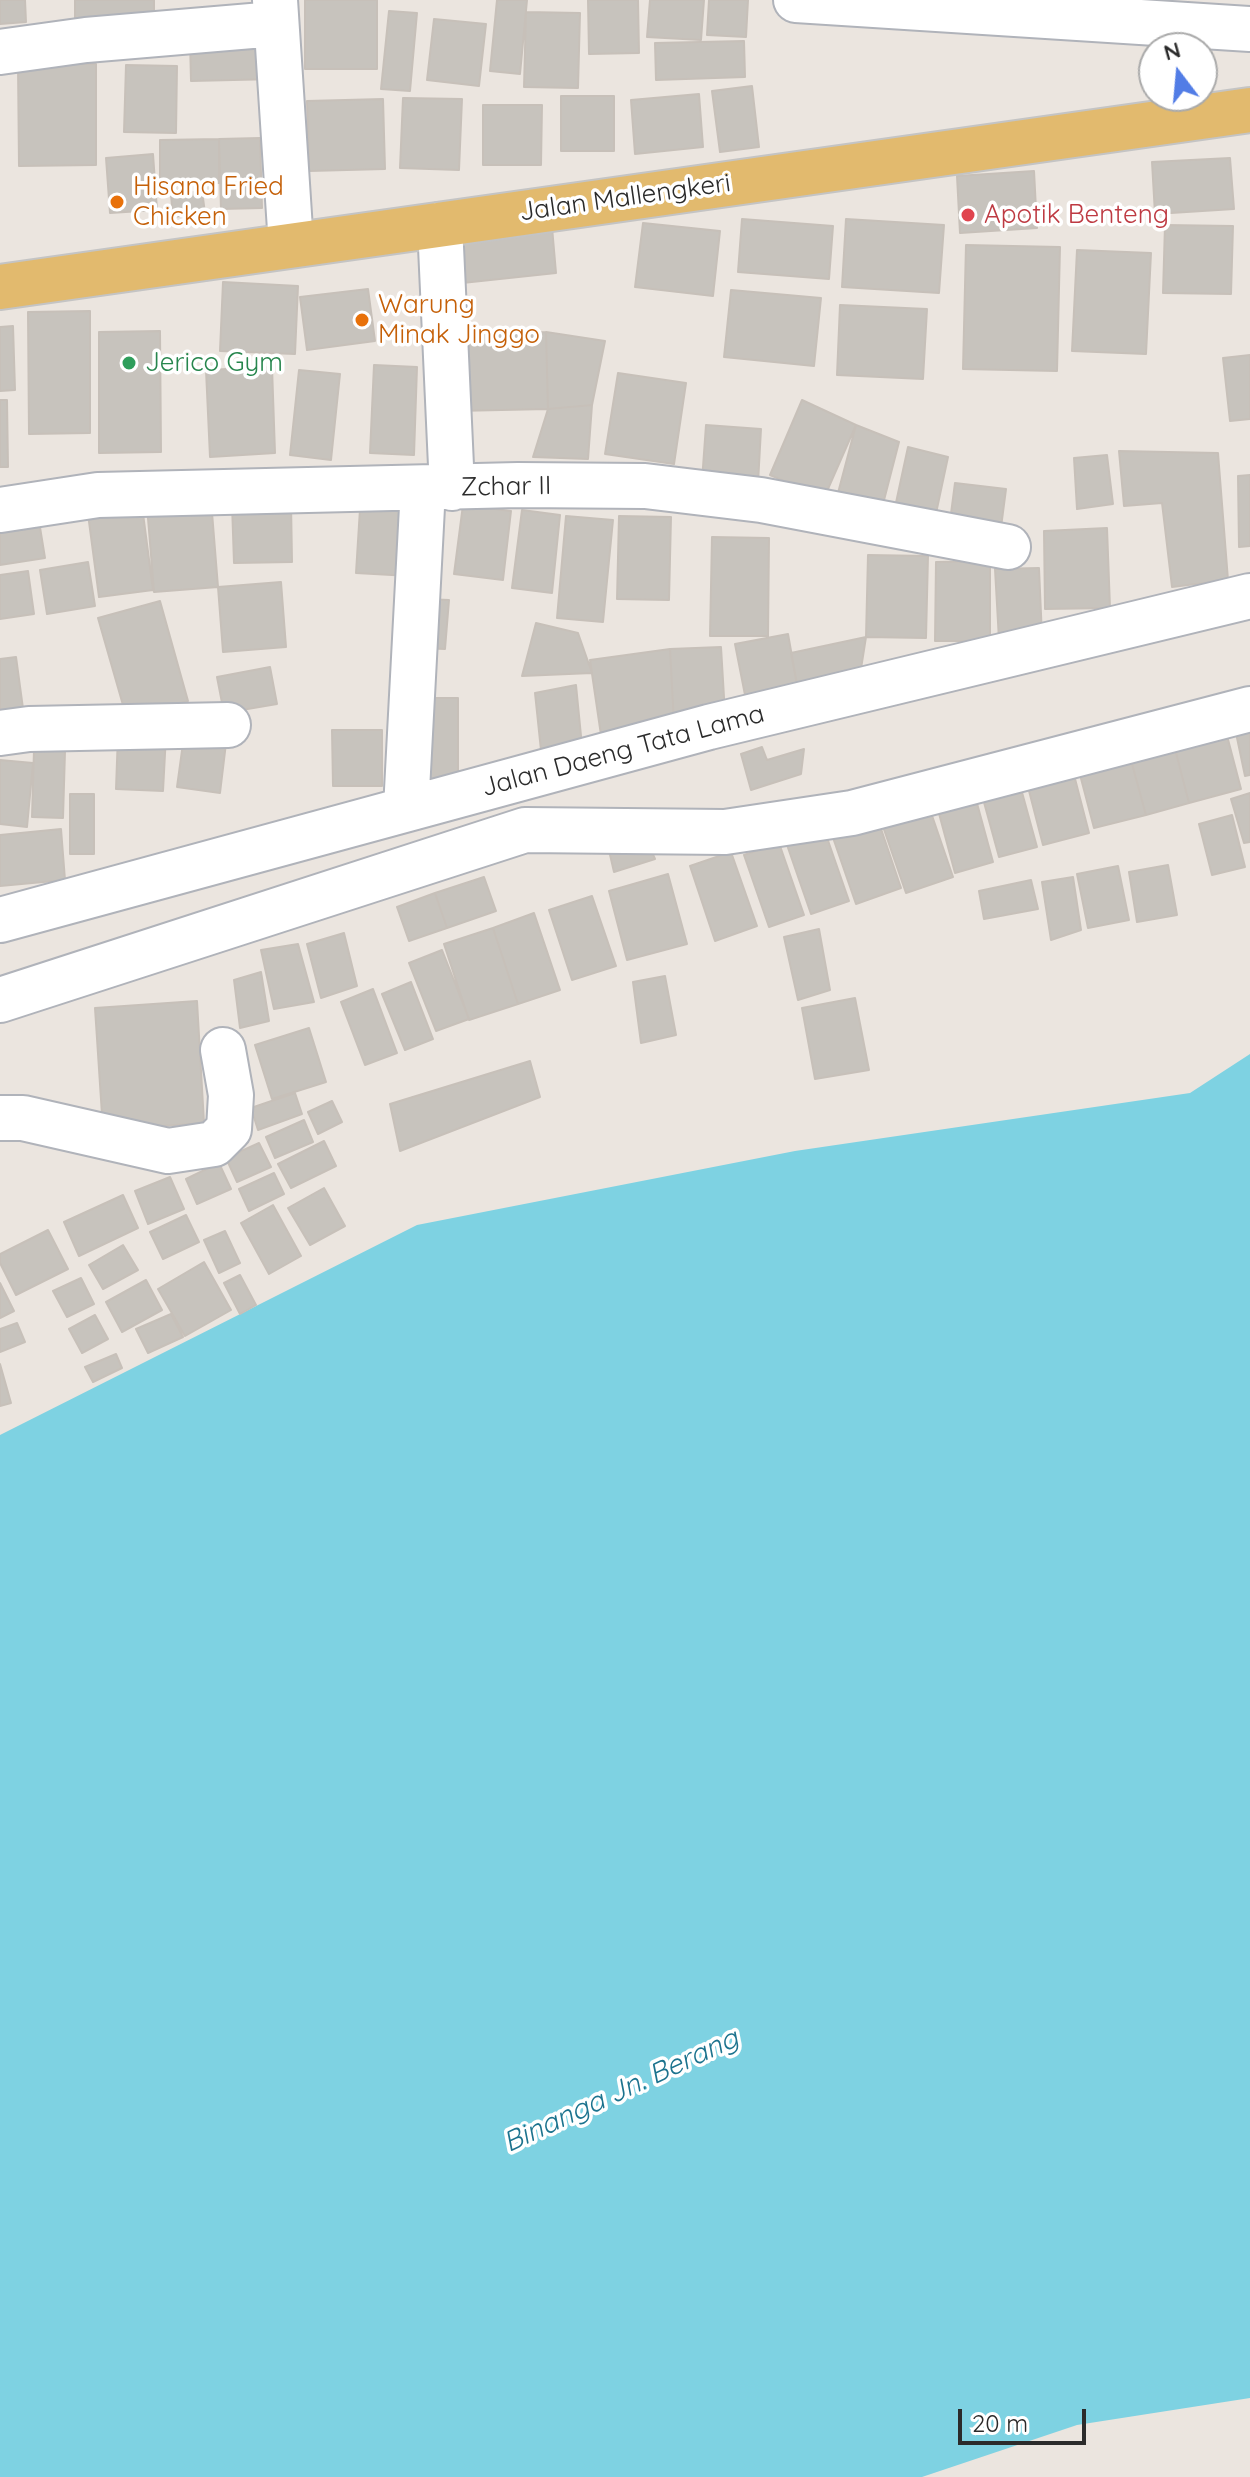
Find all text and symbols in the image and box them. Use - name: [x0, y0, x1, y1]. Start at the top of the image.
- north arrow: [1138, 32, 1218, 112]
- text: N: [1160, 35, 1184, 67]
- street label: Jalan Mallengkeri: [517, 168, 733, 228]
- place label: Hisana Fried Chicken: [133, 171, 284, 232]
- marker: Hisana Fried Chicken: [108, 193, 126, 211]
- place label: Apotik Benteng: [984, 199, 1169, 231]
- marker: Apotik Benteng: [959, 206, 977, 224]
- place label: Warung Minak Jinggo: [378, 289, 540, 350]
- marker: Warung Minak Jinggo: [353, 311, 371, 329]
- place label: Jerico Gym: [145, 347, 283, 379]
- marker: Jerico Gym: [120, 354, 138, 372]
- street label: Zchar II: [460, 471, 552, 503]
- street label: Jalan Daeng Tata Lama: [478, 698, 768, 804]
- water label: Binanga Jn. Berang: [498, 2022, 744, 2160]
- scale bar: [962, 2393, 1090, 2443]
- text: 20 m: [972, 2408, 1028, 2438]

